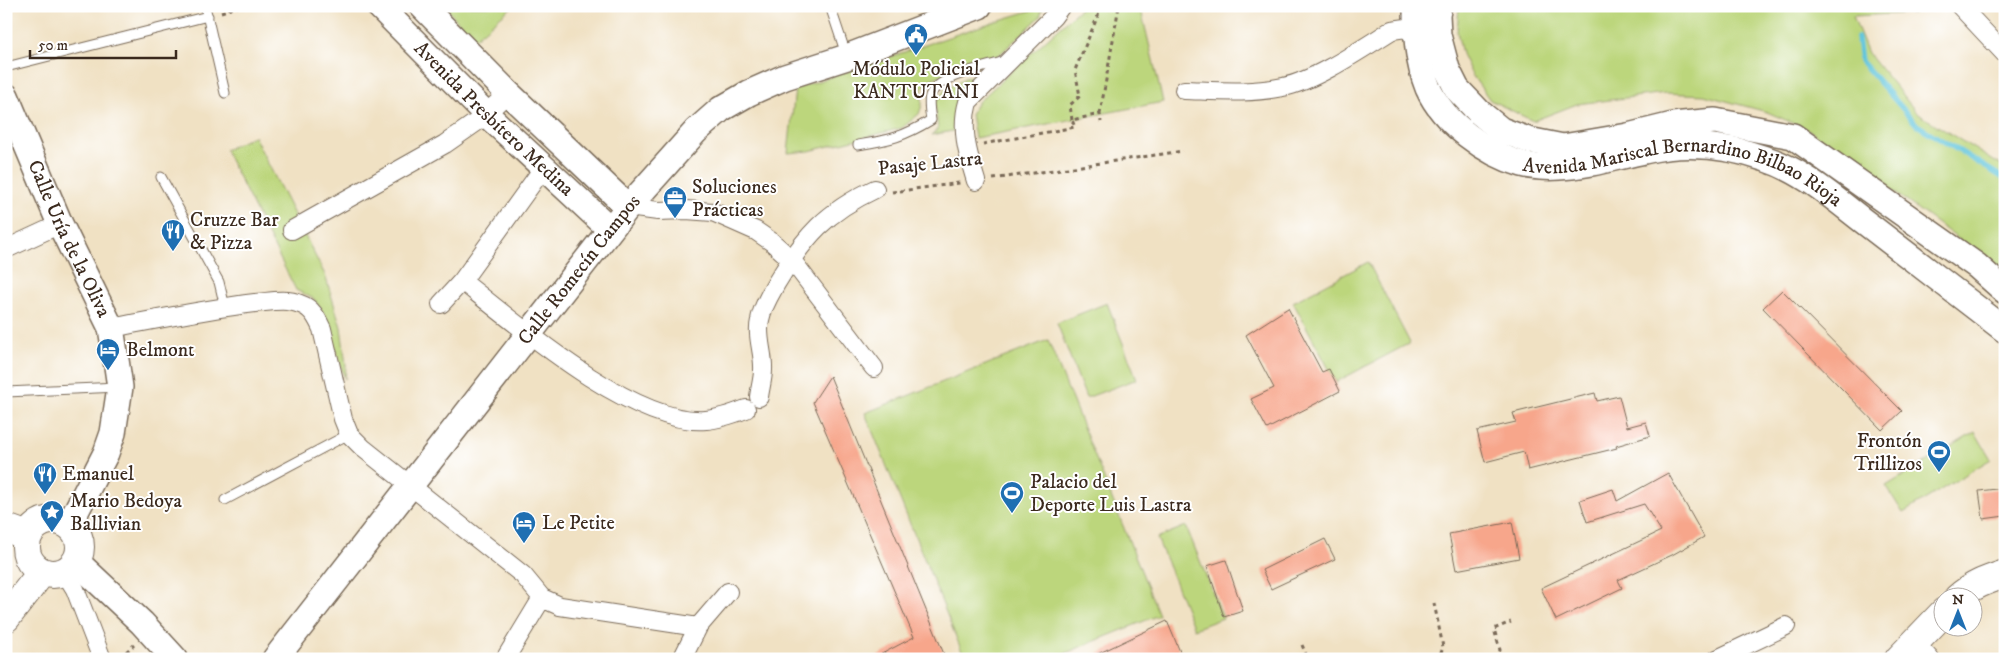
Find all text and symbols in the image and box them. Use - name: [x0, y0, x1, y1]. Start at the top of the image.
- public building icon: Módulo Policial KANTUTANI: [903, 22, 929, 56]
- scale bar: [30, 28, 176, 60]
- text: 50 m: [38, 36, 68, 55]
- street label: Avenida Presbítero Medina: [409, 36, 579, 202]
- place label: Módulo Policial KANTUTANI: [852, 57, 980, 105]
- street label: Avenida Mariscal Bernardino Bilbao Rioja: [1521, 133, 1848, 213]
- street label: Pasaje Lastra: [877, 146, 984, 182]
- street label: Calle Uría de la Oliva: [22, 156, 117, 322]
- place label: Soluciones Prácticas: [692, 175, 777, 223]
- office icon: Soluciones Prácticas: [662, 185, 688, 219]
- street label: Calle Romecín Campos: [512, 189, 646, 350]
- place label: Cruzze Bar & Pizza: [190, 208, 279, 256]
- restaurant icon: Cruzze Bar & Pizza: [160, 218, 186, 252]
- hotel icon: Belmont: [95, 337, 121, 371]
- place label: Belmont: [126, 338, 194, 363]
- place label: Frontón Trillizos: [1854, 429, 1923, 477]
- sports icon: Frontón Trillizos: [1926, 439, 1952, 473]
- restaurant icon: Emanuel: [32, 461, 58, 495]
- place label: Emanuel: [62, 462, 134, 487]
- place label: Palacio del Deporte Luis Lastra: [1030, 470, 1192, 518]
- sports icon: Palacio del Deporte Luis Lastra: [999, 480, 1025, 514]
- place label: Mario Bedoya Ballivian: [70, 489, 183, 537]
- place icon: Mario Bedoya Ballivian: [39, 499, 65, 533]
- hotel icon: Le Petite: [511, 510, 537, 544]
- place label: Le Petite: [542, 511, 615, 536]
- north arrow: [1934, 588, 1984, 638]
- text: N: [1952, 591, 1964, 609]

